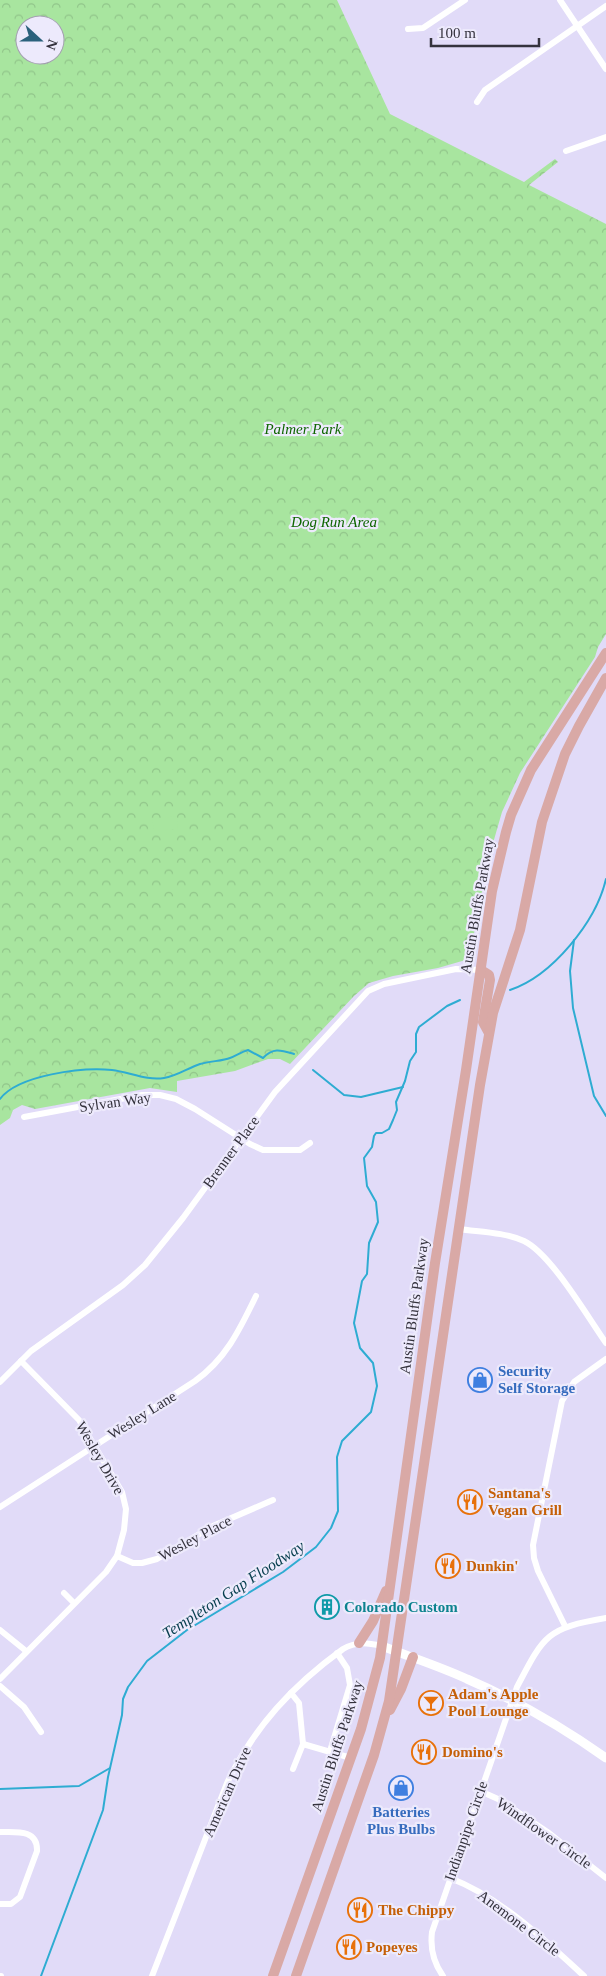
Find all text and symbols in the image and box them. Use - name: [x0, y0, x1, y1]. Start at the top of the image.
- north arrow: [15, 15, 65, 65]
- scale bar: [431, 15, 538, 47]
- text: 100 m: [438, 25, 476, 41]
- text: N: [43, 37, 60, 52]
- park label: Palmer Park: [263, 421, 342, 437]
- park label: Dog Run Area: [290, 514, 377, 530]
- street label: Austin Bluffs Parkway: [457, 837, 497, 975]
- street label: Sylvan Way: [78, 1089, 152, 1115]
- street label: Brenner Place: [200, 1113, 263, 1191]
- street label: Austin Bluffs Parkway: [397, 1236, 432, 1375]
- place label: Security Self Storage: [498, 1363, 575, 1396]
- shop icon: Security Self Storage: [467, 1367, 493, 1393]
- street label: Wesley Lane: [105, 1388, 179, 1442]
- street label: Wesley Drive: [73, 1419, 128, 1498]
- place label: Santana's Vegan Grill: [488, 1485, 562, 1518]
- restaurant icon: Santana's Vegan Grill: [457, 1489, 483, 1515]
- street label: Wesley Place: [156, 1512, 234, 1564]
- water label: Templeton Gap Floodway: [159, 1537, 309, 1642]
- restaurant icon: Dunkin': [435, 1553, 461, 1579]
- place label: Dunkin': [466, 1558, 519, 1574]
- building icon: Colorado Custom: [314, 1594, 340, 1620]
- place label: Colorado Custom: [344, 1599, 458, 1615]
- street label: Austin Bluffs Parkway: [308, 1678, 366, 1814]
- place label: Adam's Apple Pool Lounge: [448, 1686, 539, 1719]
- bar icon: Adam's Apple Pool Lounge: [418, 1690, 444, 1716]
- restaurant icon: Domino's: [411, 1739, 437, 1765]
- street label: American Drive: [200, 1744, 254, 1840]
- place label: Domino's: [442, 1744, 503, 1760]
- shop icon: Batteries Plus Bulbs: [388, 1775, 414, 1801]
- street label: Indianpipe Circle: [441, 1779, 491, 1883]
- street label: Windflower Circle: [493, 1794, 595, 1872]
- place label: Batteries Plus Bulbs: [367, 1804, 435, 1837]
- street label: Anemone Circle: [475, 1887, 564, 1959]
- restaurant icon: The Chippy: [347, 1897, 373, 1923]
- place label: The Chippy: [378, 1902, 455, 1918]
- restaurant icon: Popeyes: [336, 1934, 362, 1960]
- place label: Popeyes: [366, 1939, 418, 1955]

